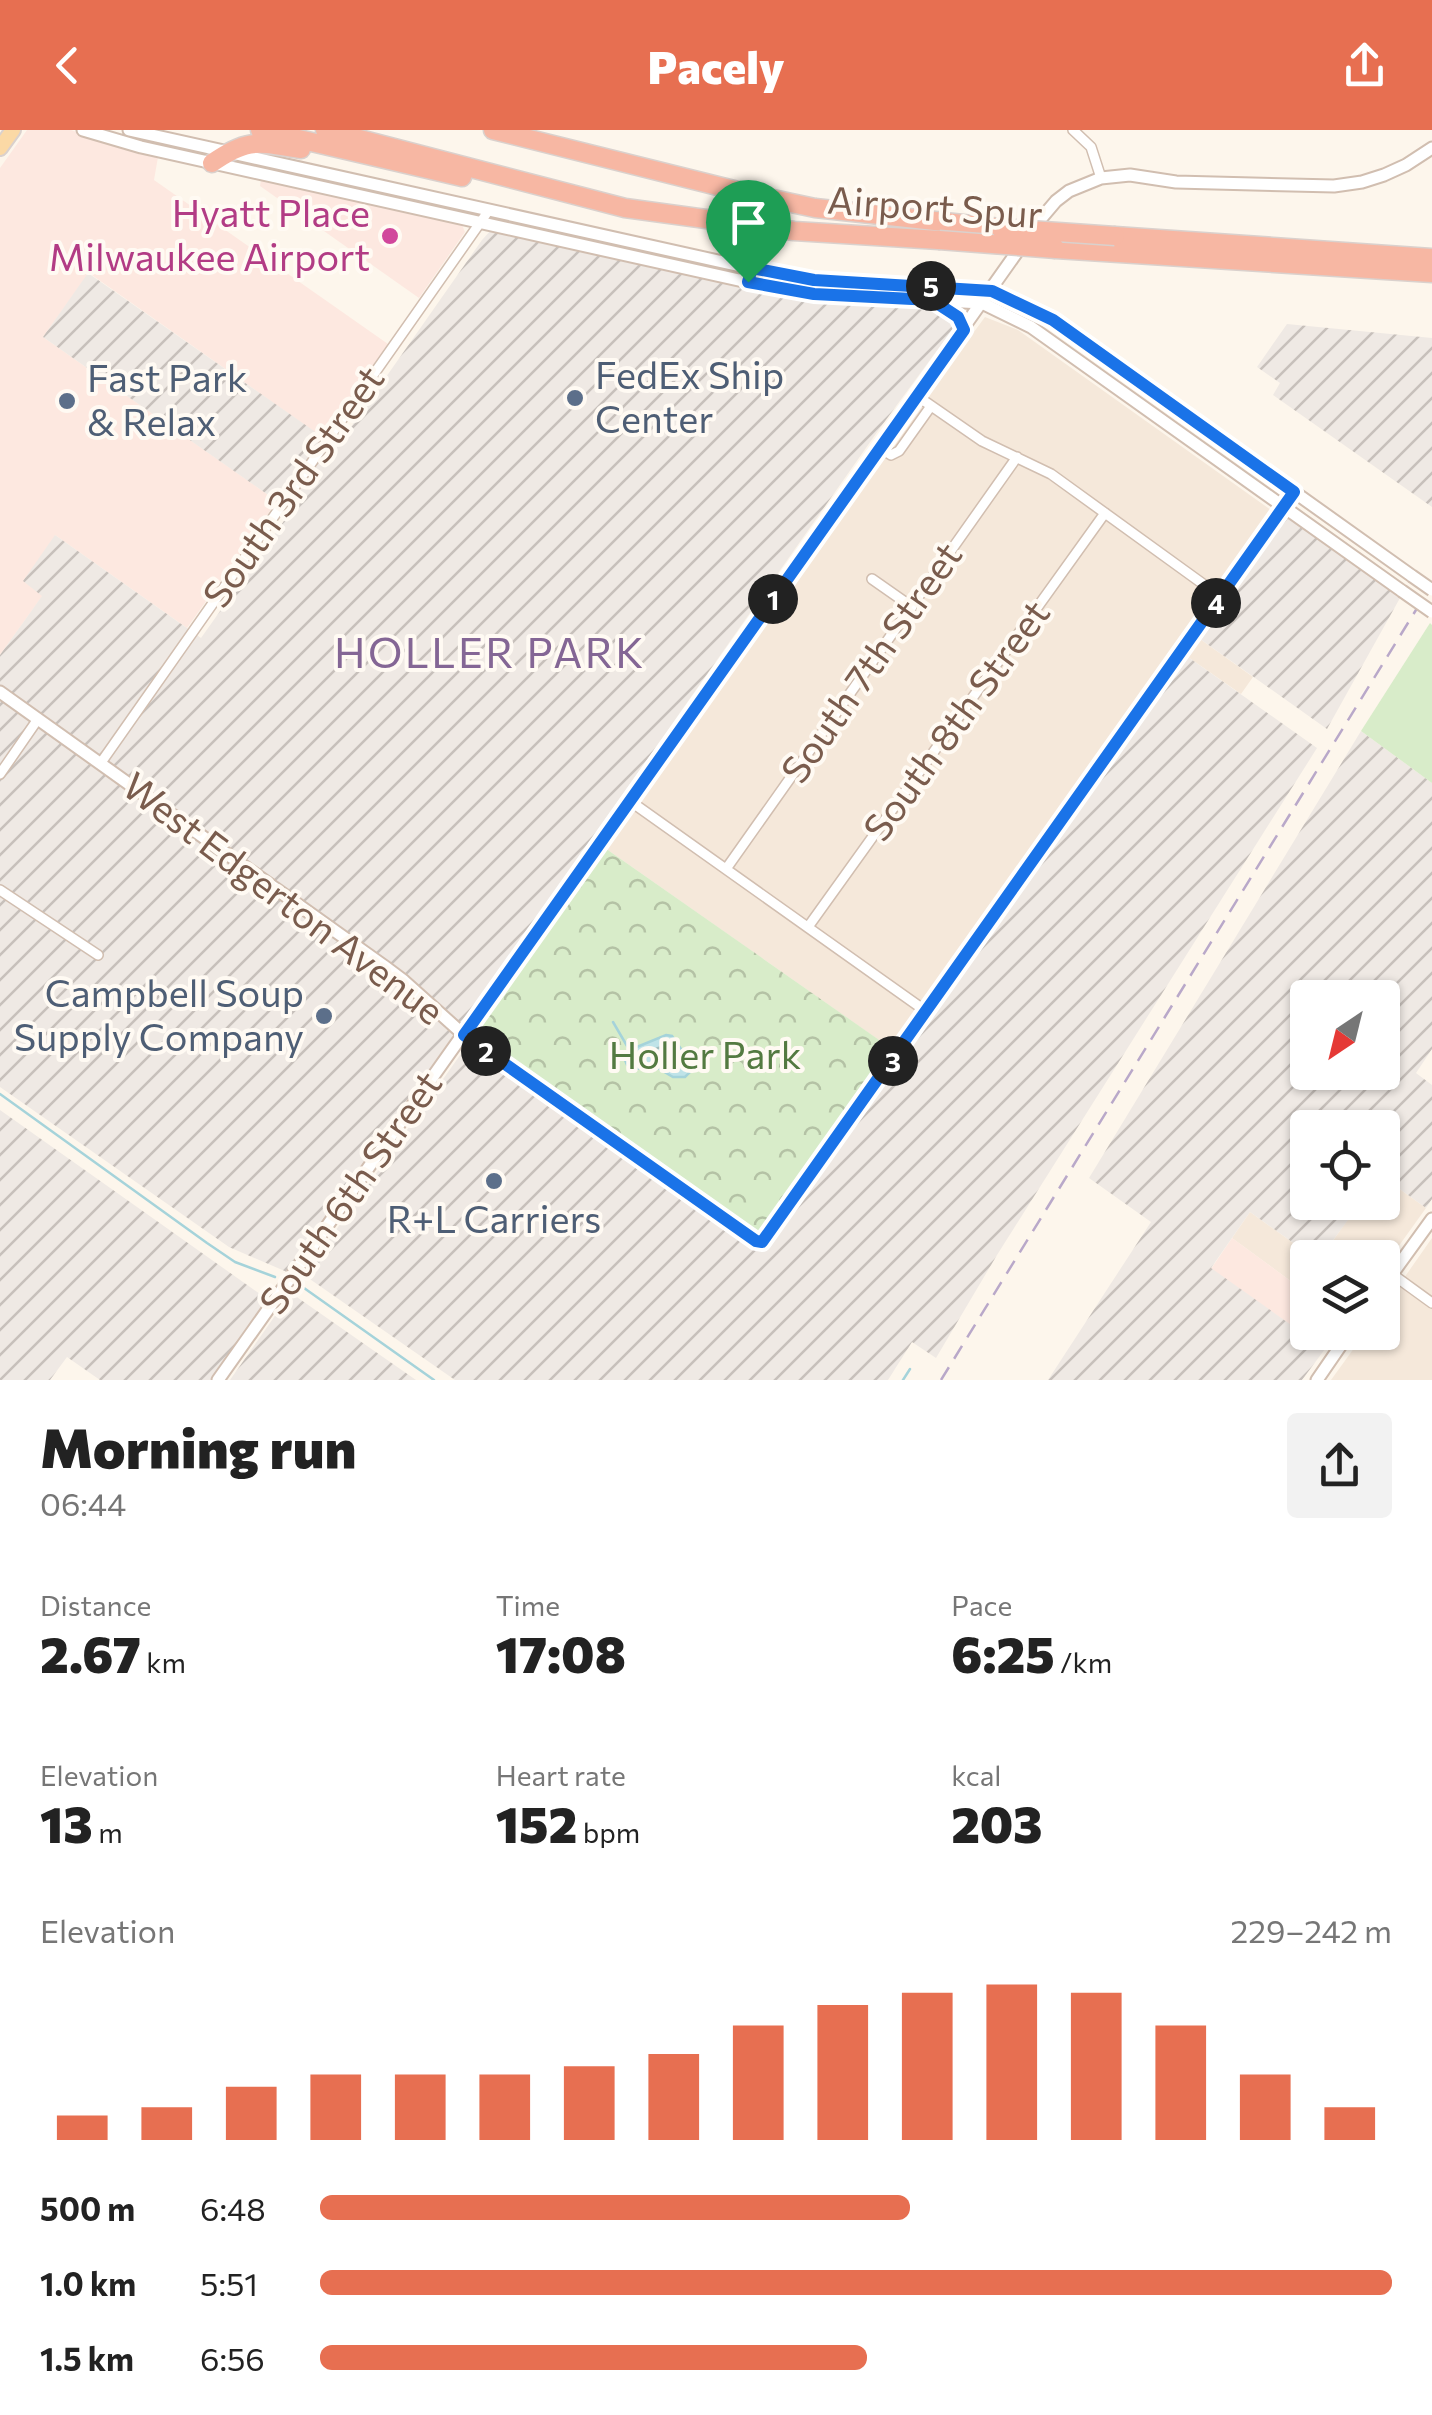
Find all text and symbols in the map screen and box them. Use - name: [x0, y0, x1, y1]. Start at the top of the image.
- icon: back: [40, 38, 95, 93]
- text: Pacely: [648, 38, 784, 93]
- icon: share: [1337, 38, 1392, 93]
- street label: Airport Spur: [826, 175, 1044, 236]
- pin: [706, 180, 791, 283]
- place label: Hyatt Place Milwaukee Airport: [49, 188, 370, 279]
- icon: arrive: [721, 195, 776, 250]
- marker: Hyatt Place Milwaukee Airport: [379, 225, 401, 247]
- pin: 5: [906, 261, 956, 311]
- text: 5: [923, 269, 939, 303]
- place label: FedEx Ship Center: [595, 350, 784, 441]
- place label: Fast Park & Relax: [87, 353, 247, 444]
- street label: South 3rd Street: [191, 356, 393, 615]
- marker: FedEx Ship Center: [564, 387, 586, 409]
- marker: Fast Park & Relax: [56, 390, 78, 412]
- street label: South 7th Street: [770, 532, 970, 791]
- pin: 1: [748, 574, 798, 624]
- pin: 4: [1191, 578, 1241, 628]
- text: 1: [767, 582, 779, 616]
- text: 4: [1207, 586, 1225, 620]
- street label: South 8th Street: [852, 590, 1058, 849]
- district label: HOLLER PARK: [334, 625, 646, 677]
- street label: West Edgerton Avenue: [115, 761, 454, 1033]
- place label: Campbell Soup Supply Company: [14, 968, 304, 1059]
- north arrow: [1290, 980, 1400, 1090]
- map controls: [1290, 980, 1400, 1350]
- marker: Campbell Soup Supply Company: [313, 1005, 335, 1027]
- pin: 2: [461, 1026, 511, 1076]
- park label: Holler Park: [609, 1030, 801, 1077]
- text: 2: [478, 1034, 494, 1068]
- pin: 3: [868, 1036, 918, 1086]
- text: 3: [885, 1044, 901, 1078]
- street label: South 6th Street: [248, 1061, 450, 1322]
- button: locate: [1290, 1110, 1400, 1220]
- marker: R+L Carriers: [483, 1170, 505, 1192]
- place label: R+L Carriers: [387, 1194, 601, 1241]
- button: layers: [1290, 1240, 1400, 1350]
- text: Morning run: [40, 1412, 356, 1479]
- button: share: [1287, 1413, 1392, 1518]
- text: 06:44: [40, 1483, 126, 1523]
- text: Distance: [40, 1588, 151, 1622]
- text: Time: [496, 1588, 560, 1622]
- text: Pace: [951, 1588, 1012, 1622]
- text: 2.67: [40, 1622, 141, 1683]
- text: 17:08: [496, 1622, 626, 1683]
- text: 6:25: [951, 1622, 1055, 1683]
- text: km: [141, 1645, 186, 1679]
- text: /km: [1055, 1645, 1112, 1679]
- text: Elevation: [40, 1758, 158, 1792]
- text: Heart rate: [496, 1758, 626, 1792]
- text: kcal: [951, 1758, 1001, 1792]
- text: 13: [40, 1792, 93, 1853]
- text: 152: [496, 1792, 577, 1853]
- text: 203: [951, 1792, 1042, 1853]
- text: m: [93, 1815, 123, 1849]
- text: bpm: [577, 1815, 640, 1849]
- text: Elevation: [40, 1910, 175, 1950]
- text: 229–242 m: [1231, 1910, 1392, 1950]
- text: 500 m: [40, 2188, 135, 2228]
- text: 6:48: [200, 2188, 266, 2228]
- text: 1.0 km: [40, 2263, 136, 2303]
- text: 5:51: [200, 2263, 258, 2303]
- text: 1.5 km: [40, 2338, 134, 2378]
- text: 6:56: [200, 2338, 265, 2378]

